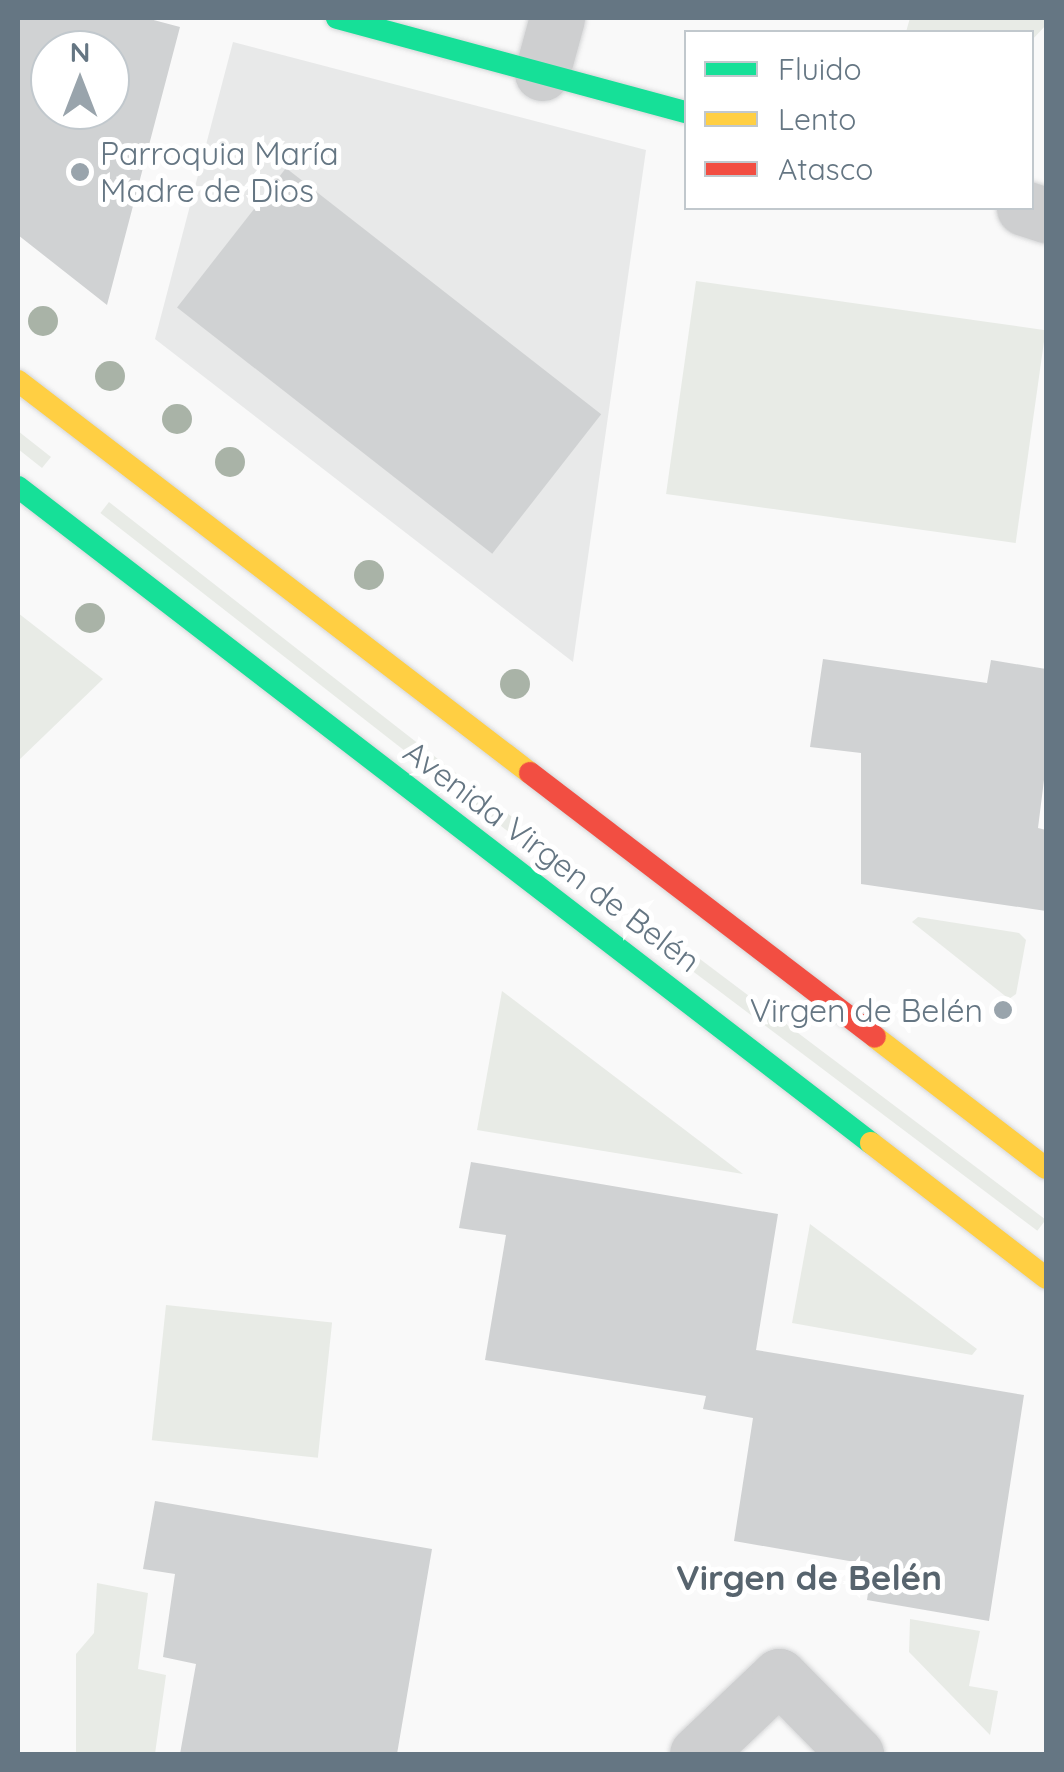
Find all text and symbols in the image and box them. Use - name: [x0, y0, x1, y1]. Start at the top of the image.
- north arrow: [30, 30, 130, 130]
- legend: [684, 30, 1034, 210]
- text: N: [70, 34, 90, 69]
- text: Fluido: [778, 50, 862, 88]
- text: Lento: [778, 100, 856, 138]
- place label: Parroquia María Madre de Dios: [100, 135, 339, 210]
- text: Atasco: [778, 150, 873, 188]
- marker: Parroquia María Madre de Dios: [69, 161, 91, 183]
- street label: Avenida Virgen de Belén: [396, 732, 708, 980]
- place label: Virgen de Belén: [750, 991, 983, 1029]
- marker: Virgen de Belén: [992, 999, 1014, 1021]
- district label: Virgen de Belén: [676, 1556, 942, 1598]

